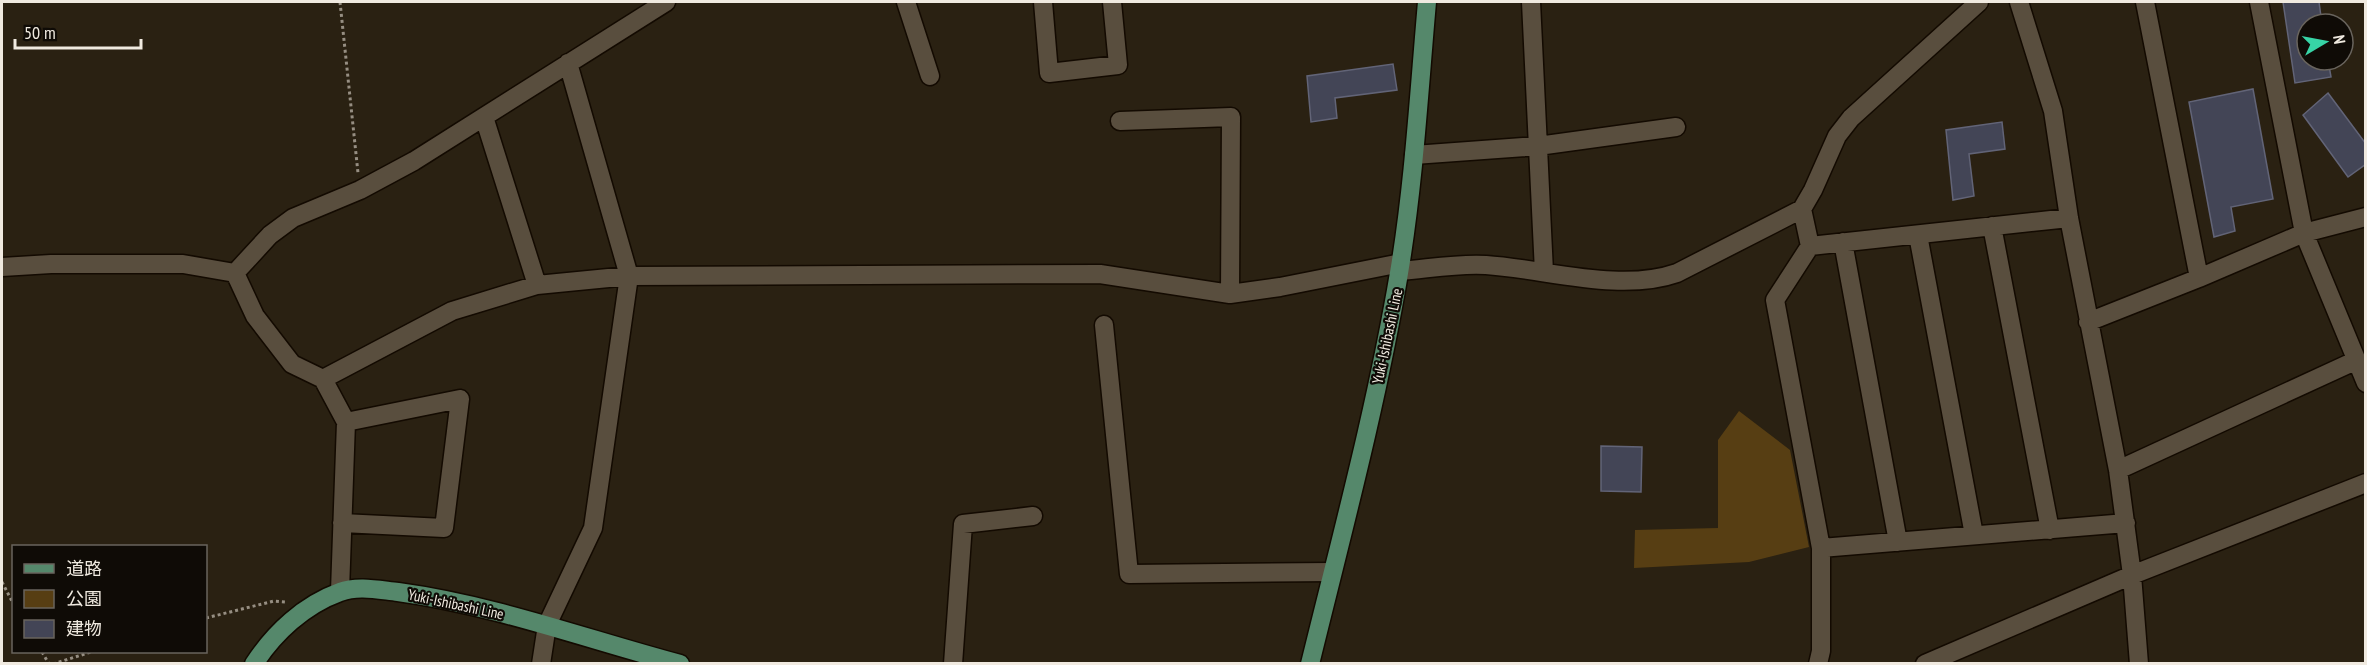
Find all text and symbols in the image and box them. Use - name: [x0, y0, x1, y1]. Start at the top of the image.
- scale bar: [15, 12, 141, 50]
- north arrow: [2295, 12, 2355, 72]
- text: 50 m: [24, 21, 56, 44]
- text: N: [2329, 33, 2350, 45]
- street label: Yuki-Ishibashi Line: [1368, 286, 1406, 386]
- legend: [12, 545, 207, 653]
- text: 道路: [66, 557, 102, 580]
- street label: Yuki-Ishibashi Line: [406, 585, 506, 623]
- text: 公園: [66, 587, 102, 610]
- text: 建物: [66, 617, 102, 640]

